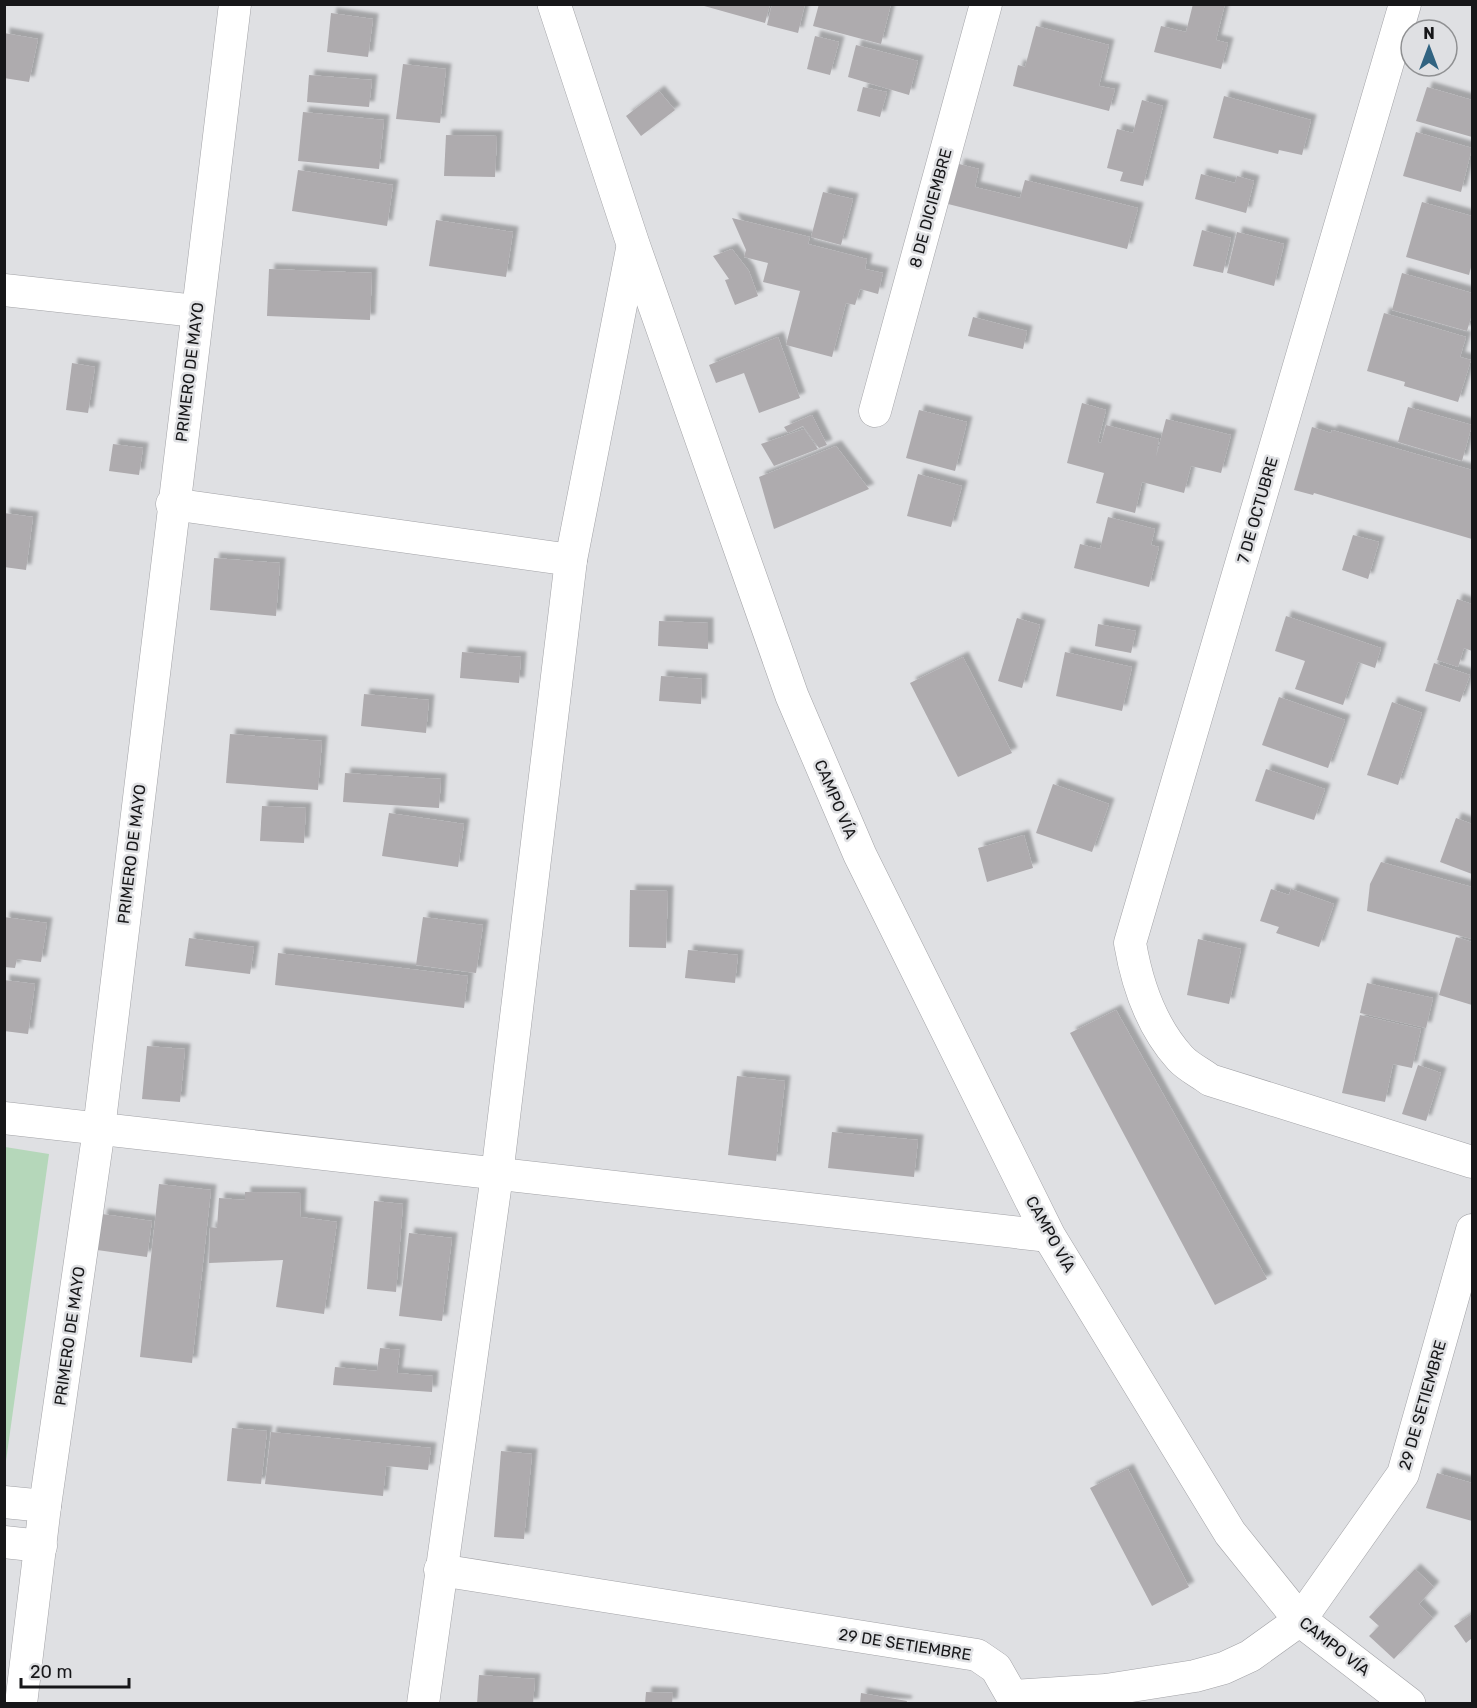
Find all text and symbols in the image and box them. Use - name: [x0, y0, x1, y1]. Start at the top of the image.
- north arrow: [1399, 18, 1459, 78]
- text: N: [1423, 24, 1435, 43]
- street label: 8 DE DICIEMBRE: [905, 147, 956, 270]
- street label: PRIMERO DE MAYO: [172, 301, 207, 443]
- street label: 7 DE OCTUBRE: [1233, 455, 1282, 565]
- street label: CAMPO VÍA: [810, 757, 861, 842]
- street label: PRIMERO DE MAYO: [114, 783, 149, 925]
- street label: CAMPO VÍA: [1022, 1193, 1079, 1276]
- street label: PRIMERO DE MAYO: [50, 1265, 89, 1407]
- street label: 29 DE SETIEMBRE: [1395, 1338, 1450, 1472]
- street label: CAMPO VÍA: [1296, 1613, 1374, 1680]
- street label: 29 DE SETIEMBRE: [837, 1625, 973, 1664]
- scale bar: [21, 1651, 129, 1689]
- text: 20 m: [30, 1661, 72, 1683]

